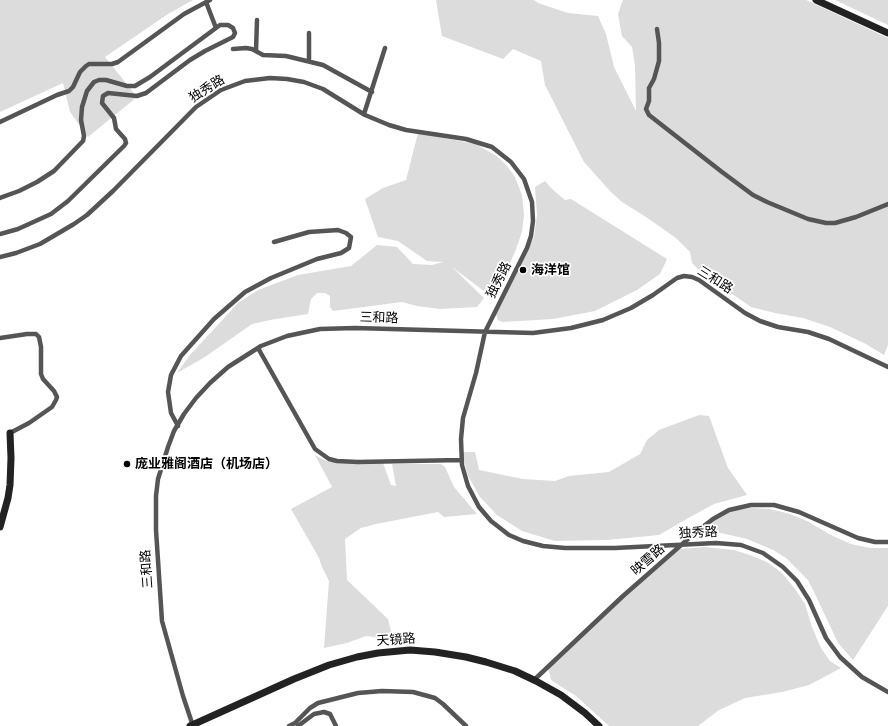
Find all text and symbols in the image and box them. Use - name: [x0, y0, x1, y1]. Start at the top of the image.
- street label: 独秀路: [186, 72, 228, 106]
- street label: 独秀路: [483, 259, 515, 301]
- place label: 海洋馆: [531, 262, 570, 278]
- street label: 三和路: [694, 263, 736, 297]
- marker: 海洋馆: [518, 265, 528, 275]
- street label: 三和路: [359, 310, 399, 326]
- place label: 庞业雅阁酒店（机场店）: [135, 456, 278, 472]
- marker: 庞业雅阁酒店（机场店）: [122, 459, 132, 469]
- street label: 独秀路: [678, 525, 718, 541]
- street label: 映雪路: [628, 541, 668, 579]
- street label: 三和路: [138, 549, 156, 589]
- street label: 天镜路: [376, 631, 416, 649]

